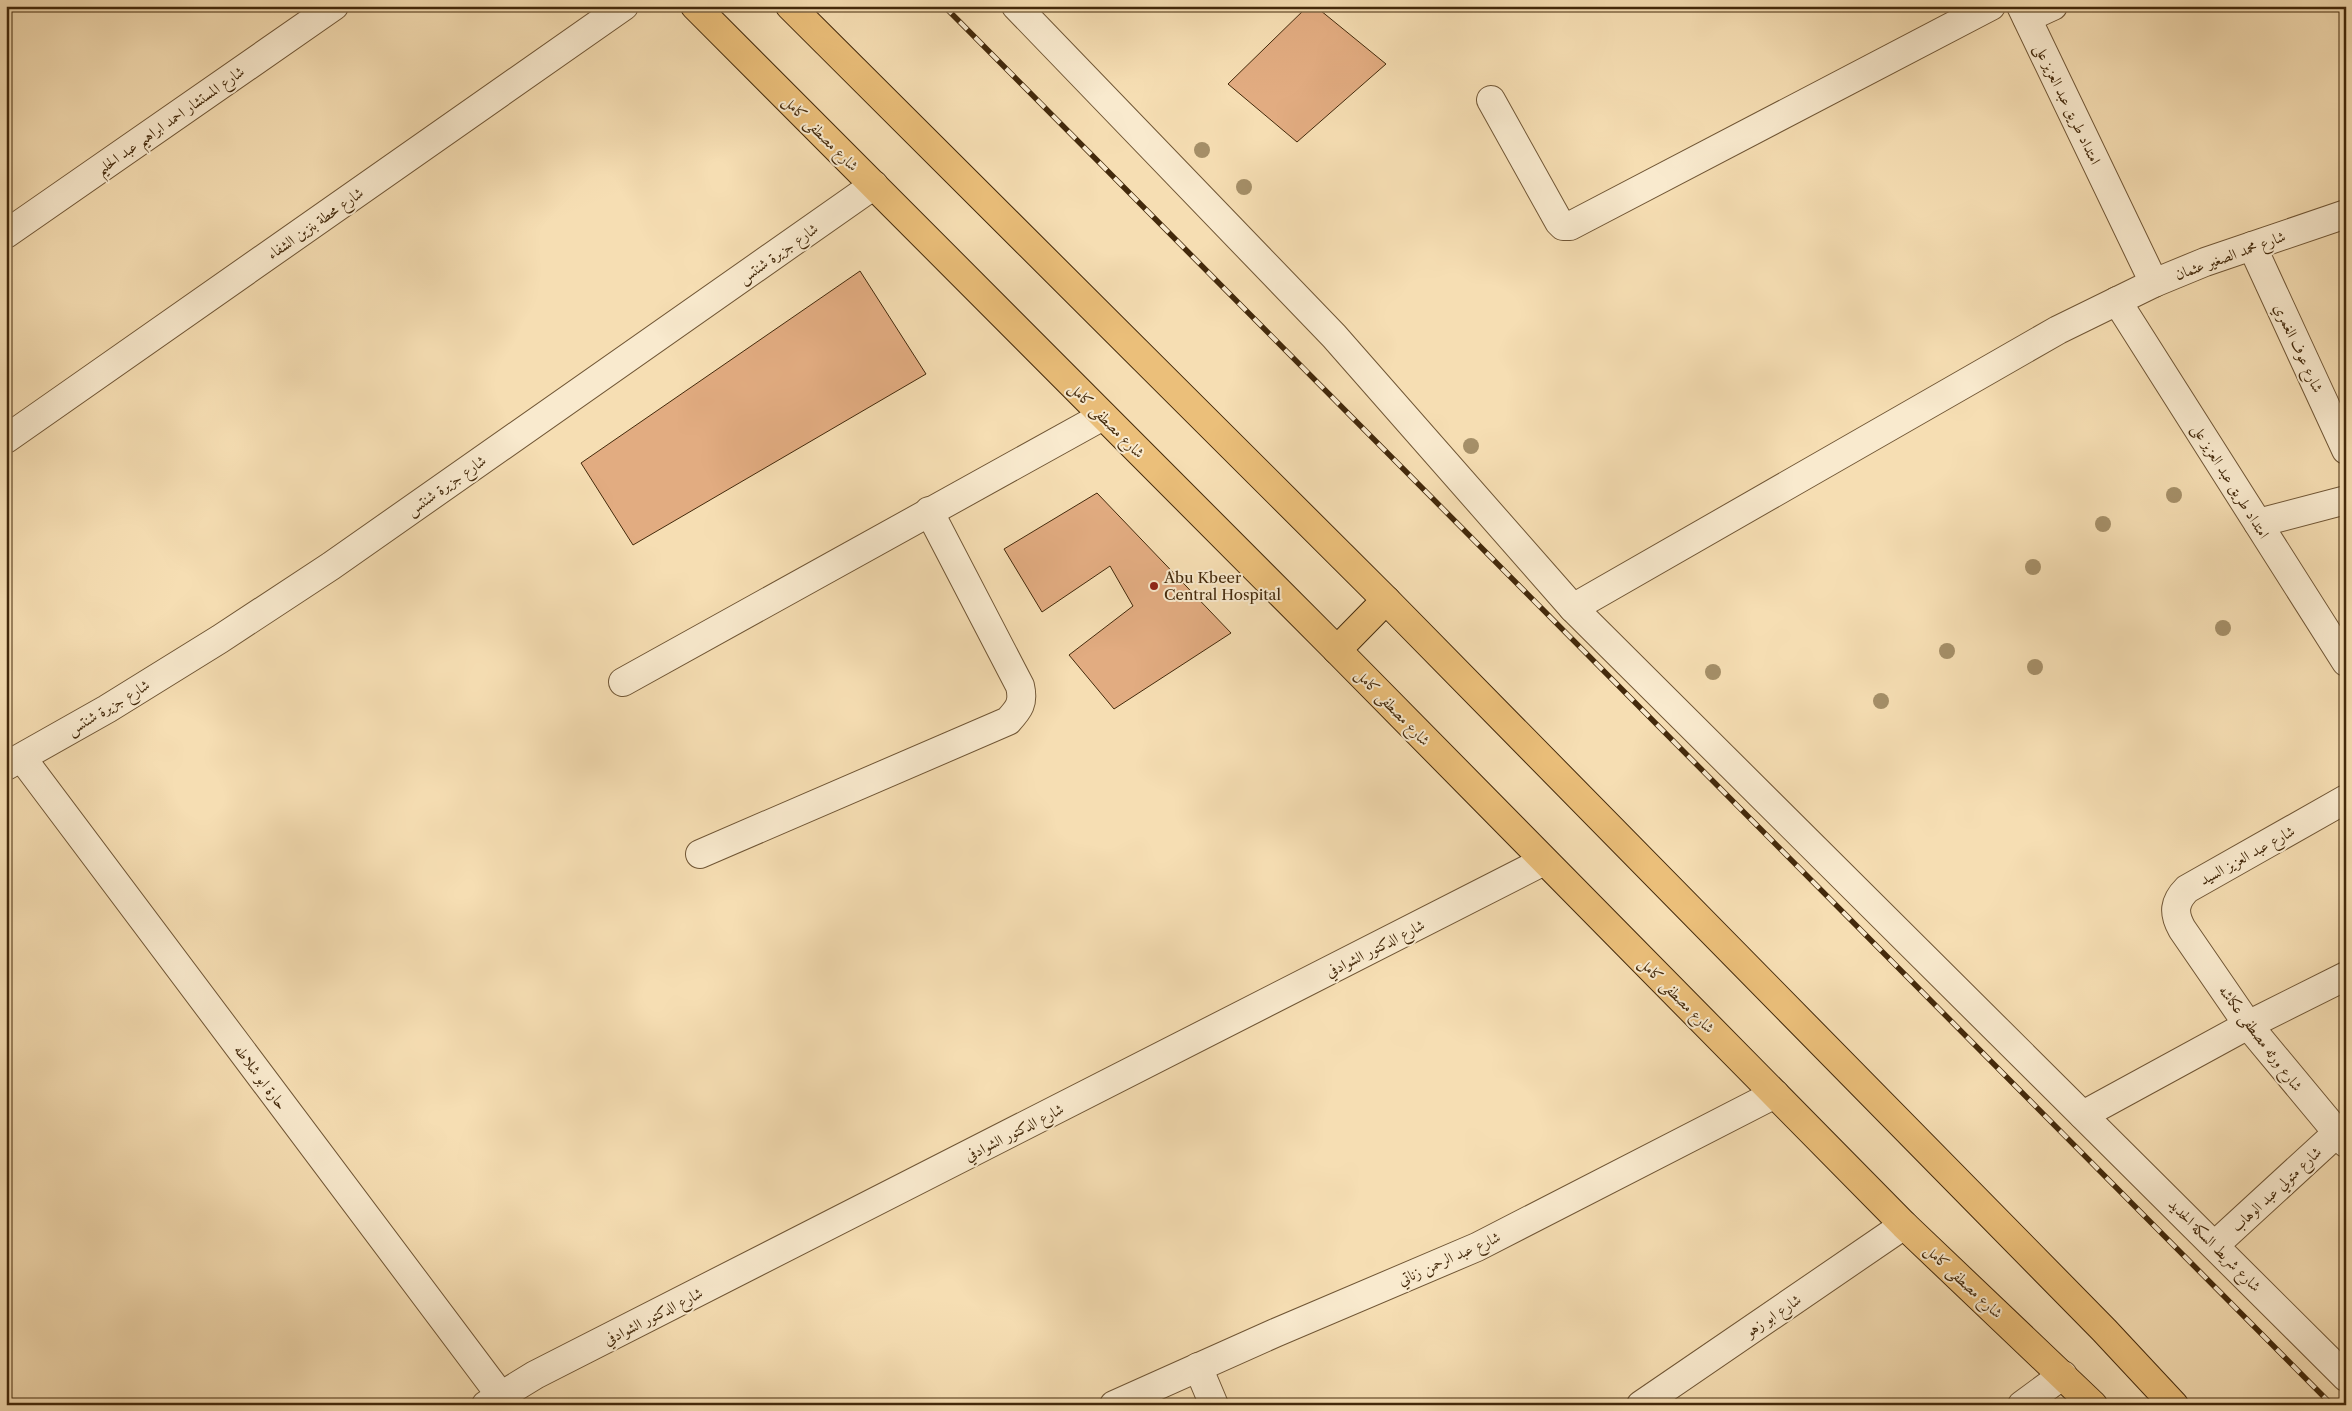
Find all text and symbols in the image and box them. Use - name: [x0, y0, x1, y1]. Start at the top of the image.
- street label: امتداد طريق عبد العزيز على: [2029, 41, 2105, 168]
- street label: شارع المستشار احمد ابراهيم عبد الحليم: [92, 62, 251, 183]
- street label: شارع مصطفى كامل: [776, 91, 863, 178]
- street label: شارع محطة بنزين الشفاء: [263, 183, 369, 267]
- street label: شارع جزيرة شنتس: [734, 219, 824, 291]
- street label: شارع محمد الصغير عثمان: [2172, 226, 2289, 288]
- street label: شارع عوف الغمري: [2266, 300, 2328, 397]
- street label: شارع مصطفى كامل: [1062, 378, 1149, 465]
- street label: امتداد طريق عبد العزيز على: [2186, 420, 2274, 543]
- street label: شارع جزيرة شنتس: [402, 451, 492, 523]
- place label: Abu Kbeer Central Hospital: [1163, 568, 1282, 604]
- marker: Abu Kbeer Central Hospital: [1148, 580, 1160, 592]
- street label: شارع مصطفى كامل: [1349, 665, 1434, 752]
- street label: شارع جزيرة شنتس: [63, 675, 155, 743]
- street label: شارع عبد العزيز السيد: [2196, 821, 2300, 892]
- street label: شارع الدكتور الشوادفي: [1322, 915, 1430, 985]
- street label: شارع مصطفى كامل: [1632, 953, 1719, 1040]
- street label: شارع ورثه مصطفى عكاشه: [2212, 981, 2307, 1097]
- street label: حارة ابو شلاطه: [230, 1041, 292, 1113]
- street label: شارع الدكتور الشوادفي: [961, 1099, 1069, 1169]
- street label: شارع متولي عبد الوهاب: [2227, 1142, 2328, 1239]
- street label: شارع شريط السكة الحديد: [2162, 1195, 2265, 1298]
- street label: شارع عبد الرحمن زناتي: [1395, 1227, 1505, 1293]
- street label: شارع مصطفى كامل: [1918, 1240, 2007, 1325]
- street label: شارع الدكتور الشوادفي: [600, 1283, 708, 1353]
- street label: شارع ابو زهو: [1740, 1289, 1807, 1345]

